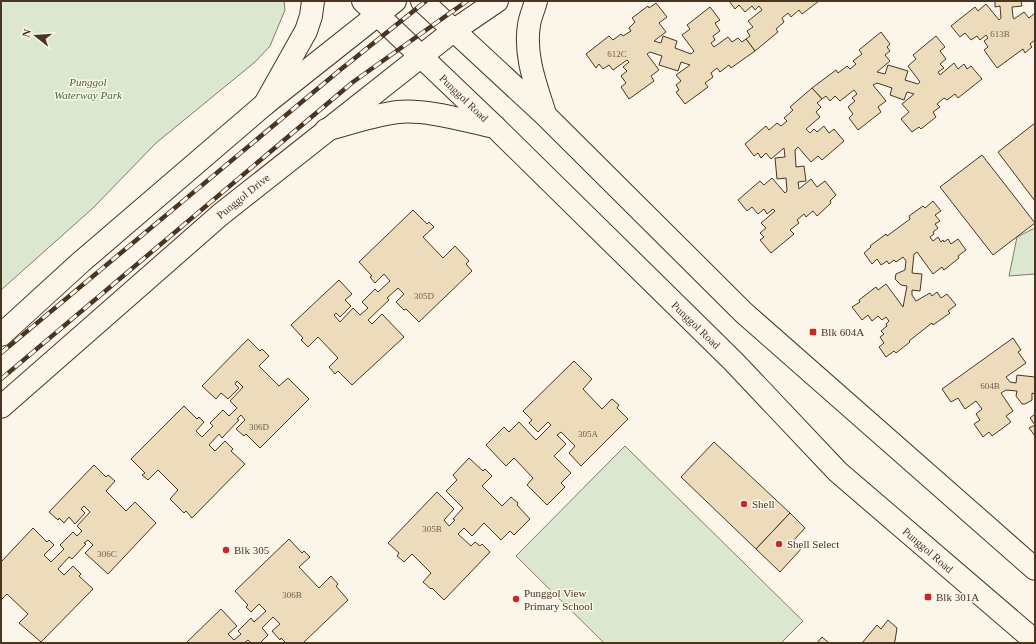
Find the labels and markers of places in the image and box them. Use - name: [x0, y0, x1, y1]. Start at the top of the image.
- place label: Blk 604A: [821, 326, 864, 338]
- marker: Blk 604A: [808, 327, 818, 337]
- place label: Shell: [752, 498, 775, 510]
- marker: Shell: [739, 499, 749, 509]
- place label: Shell Select: [787, 538, 839, 550]
- marker: Shell Select: [774, 539, 784, 549]
- place label: Blk 305: [234, 544, 270, 556]
- marker: Blk 305: [221, 545, 231, 555]
- place label: Punggol View Primary School: [524, 587, 593, 612]
- place label: Blk 301A: [936, 591, 979, 603]
- marker: Blk 301A: [923, 592, 933, 602]
- marker: Punggol View Primary School: [511, 594, 521, 604]

